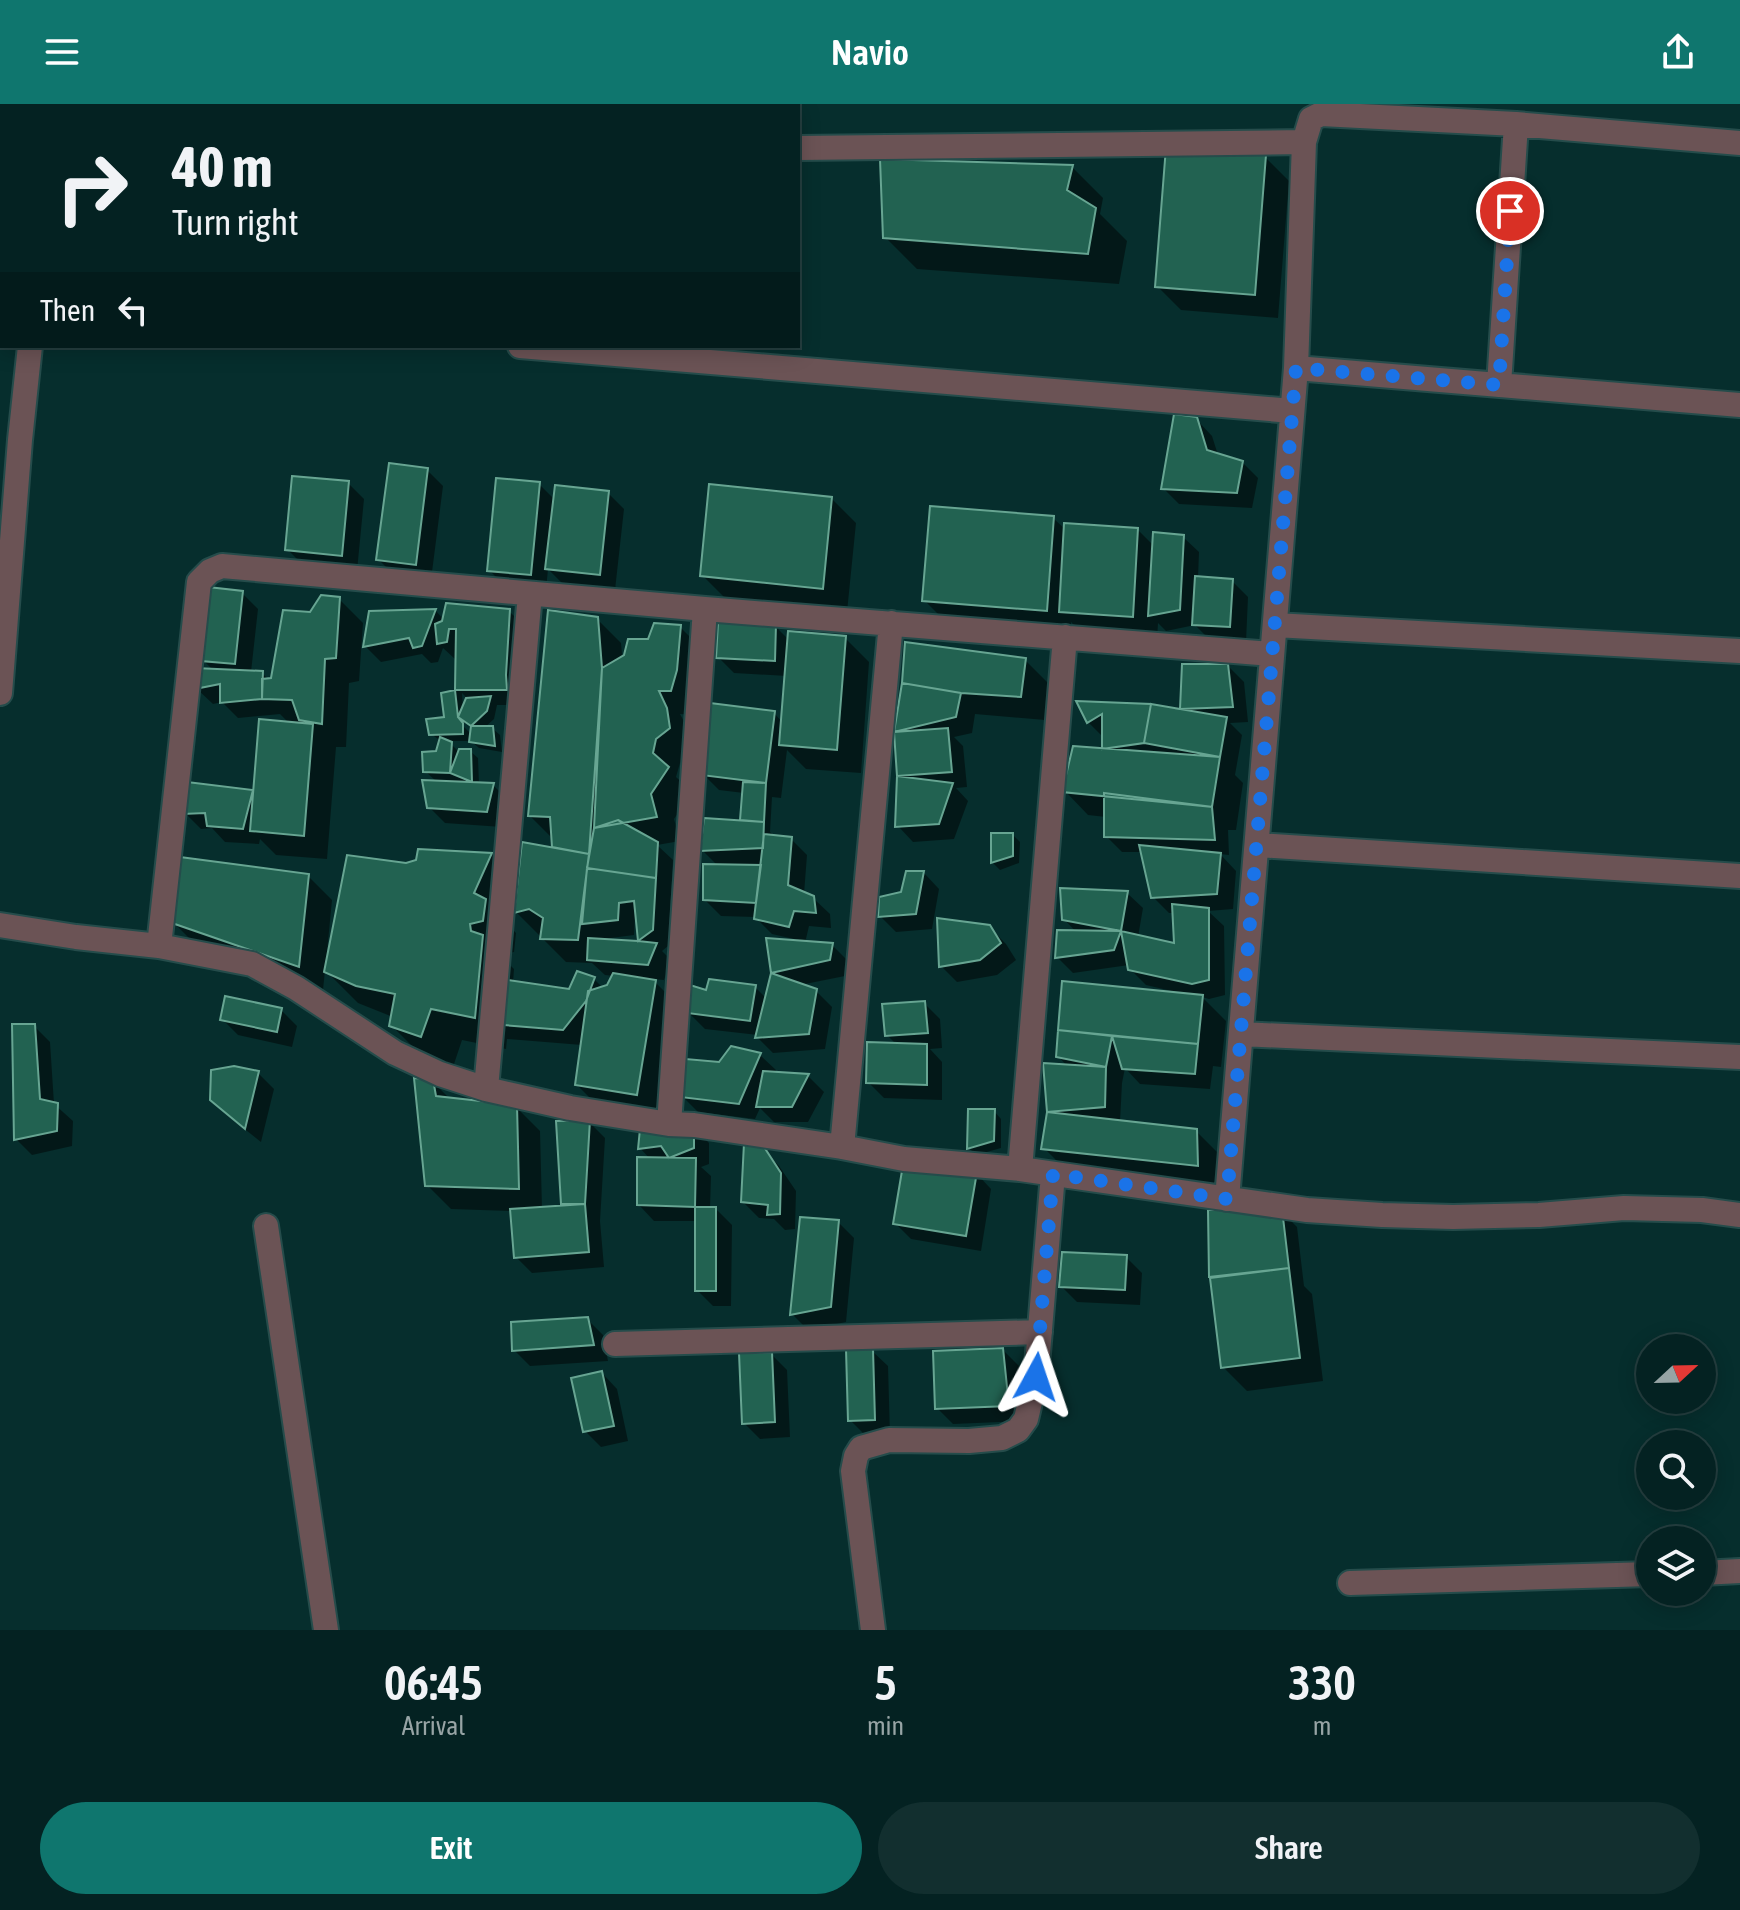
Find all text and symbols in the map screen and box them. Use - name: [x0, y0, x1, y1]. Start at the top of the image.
- icon: menu: [40, 30, 84, 74]
- icon: share: [1656, 30, 1700, 74]
- text: Navio: [831, 31, 909, 73]
- text: 40 m: [172, 135, 273, 199]
- icon: right: [40, 136, 144, 240]
- pin: [1476, 177, 1544, 245]
- icon: arrive: [1488, 189, 1532, 233]
- text: Turn right: [172, 201, 299, 243]
- icon: left: [111, 288, 155, 332]
- text: Then: [40, 293, 95, 327]
- north arrow: [1636, 1334, 1716, 1414]
- map controls: [1636, 1334, 1716, 1606]
- position arrow: [994, 1335, 1078, 1419]
- button: search: [1636, 1430, 1716, 1510]
- button: layers: [1636, 1526, 1716, 1606]
- text: 06:45: [384, 1655, 483, 1710]
- text: 5: [874, 1655, 897, 1710]
- text: 330: [1288, 1655, 1356, 1710]
- text: Arrival: [402, 1711, 465, 1741]
- text: min: [867, 1711, 904, 1741]
- text: m: [1313, 1711, 1331, 1741]
- button: Exit: [40, 1802, 862, 1894]
- button: Share: [878, 1802, 1700, 1894]

